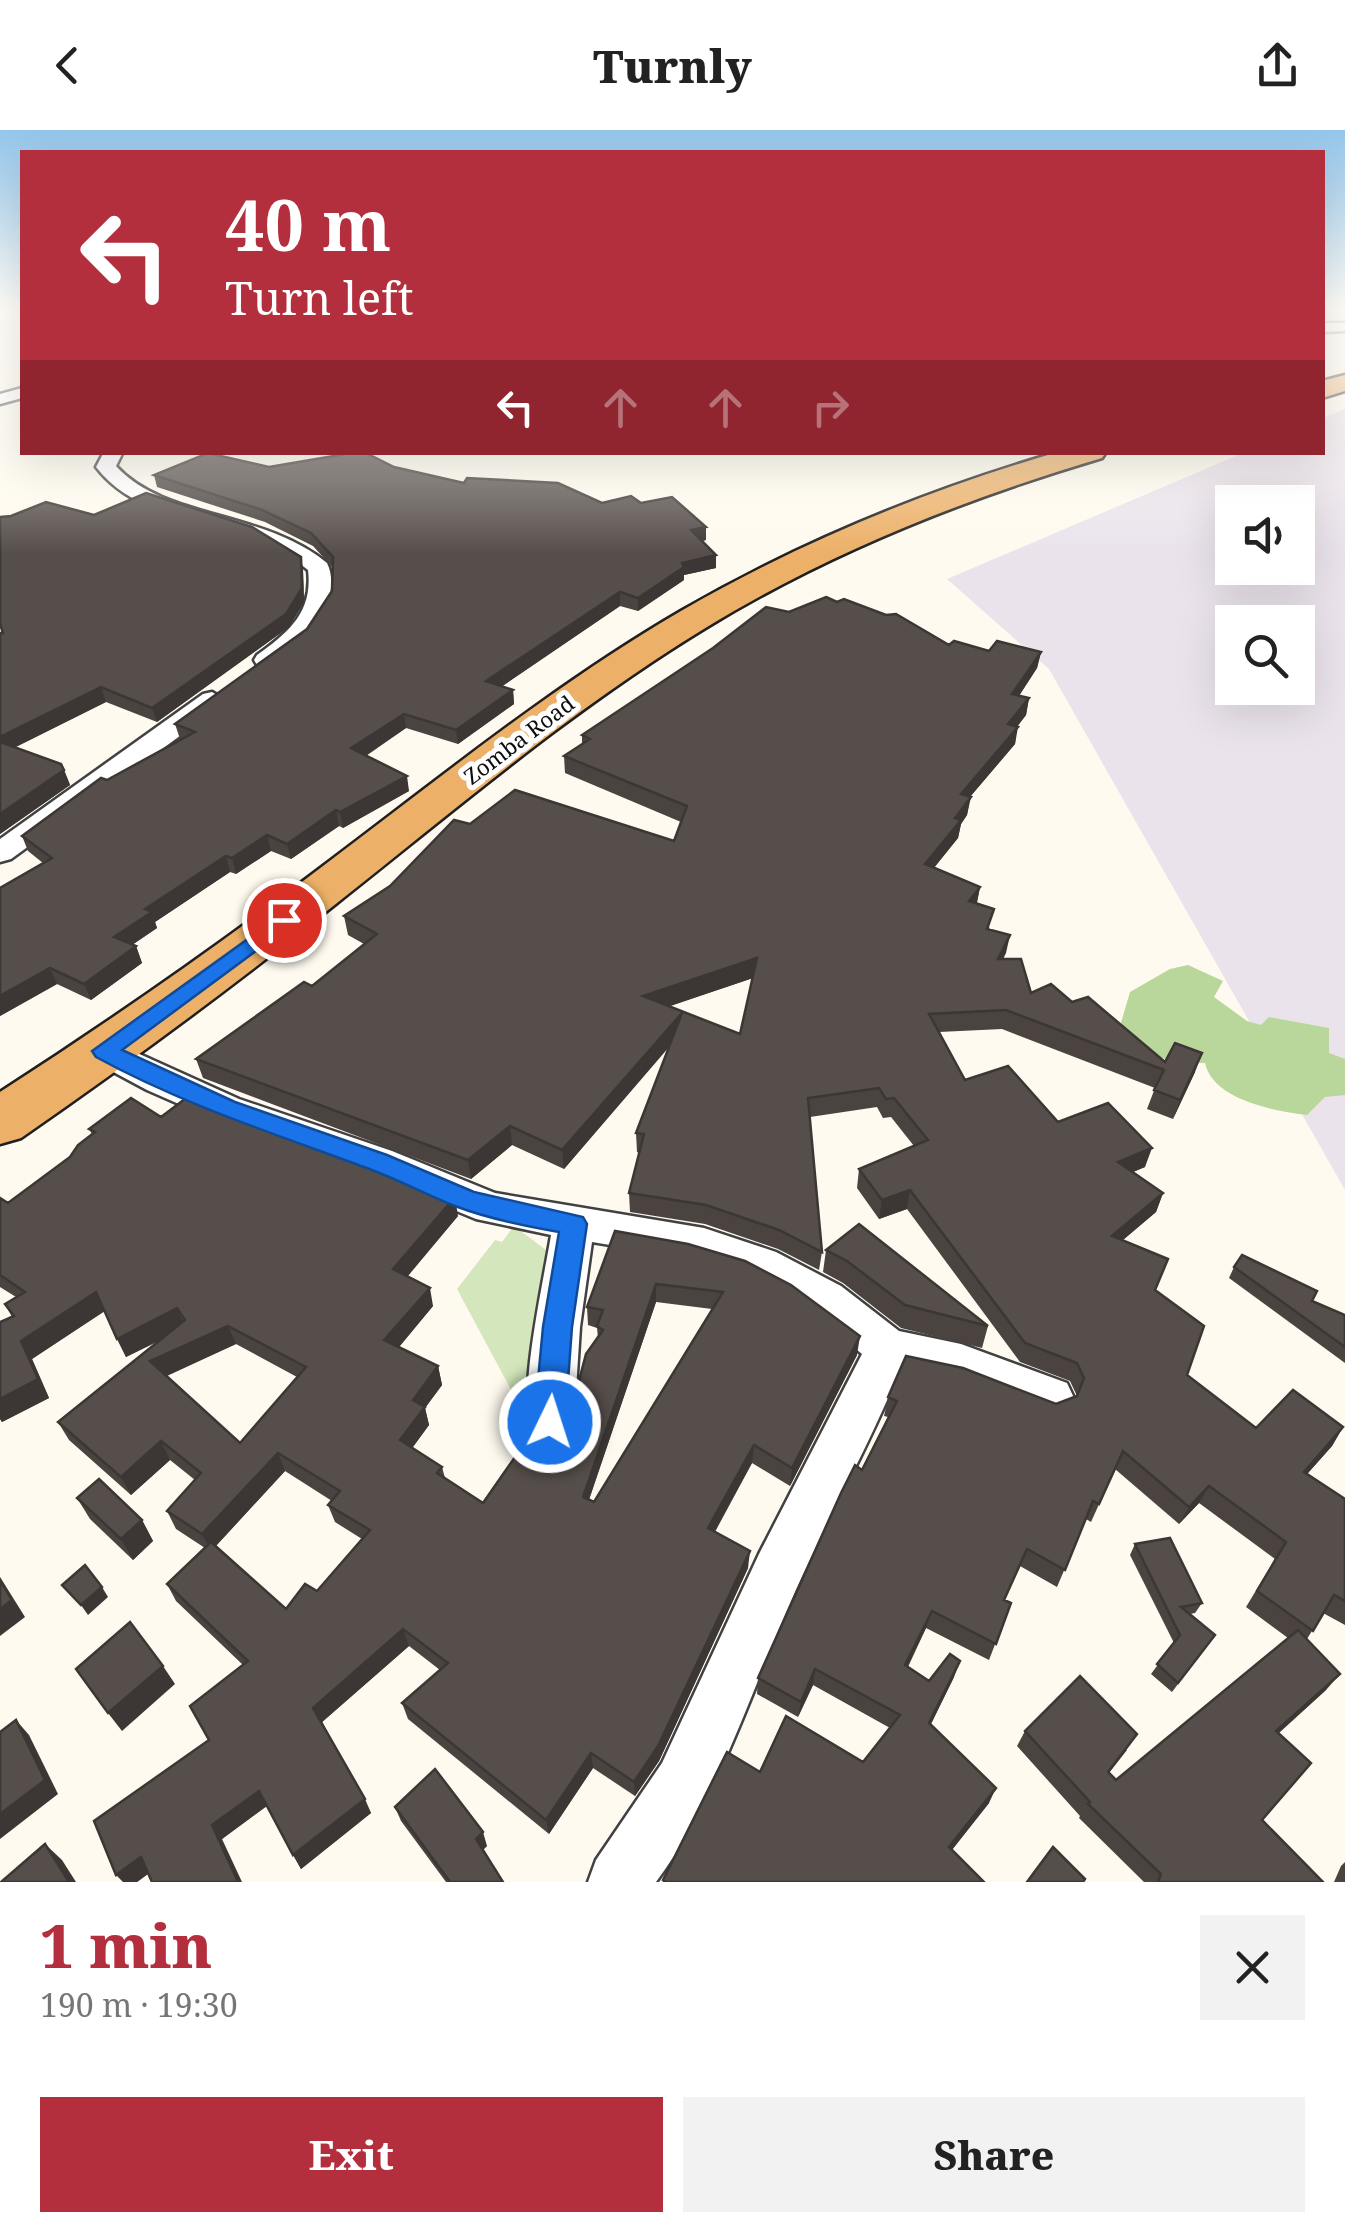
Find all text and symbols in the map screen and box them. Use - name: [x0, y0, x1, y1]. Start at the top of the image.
- text: Turnly: [593, 35, 752, 96]
- icon: back: [40, 38, 95, 93]
- icon: share: [1250, 38, 1305, 93]
- text: 40 m: [225, 176, 391, 272]
- icon: left: [60, 190, 190, 320]
- text: Turn left: [225, 267, 414, 328]
- icon: left: [488, 380, 543, 435]
- icon: ahead: [593, 380, 648, 435]
- icon: ahead: [698, 380, 753, 435]
- icon: right: [803, 380, 858, 435]
- map controls: [1215, 485, 1315, 705]
- button: sound: [1215, 485, 1315, 585]
- button: search: [1215, 605, 1315, 705]
- street label: Zomba Road: [457, 687, 580, 791]
- pin: [242, 878, 327, 963]
- icon: arrive: [257, 893, 312, 948]
- position arrow: [498, 1370, 602, 1474]
- text: 1 min: [40, 1904, 212, 1986]
- button: close: [1200, 1915, 1305, 2020]
- text: 190 m · 19:30: [40, 1983, 238, 2026]
- button: Exit: [40, 2097, 663, 2212]
- button: Share: [683, 2097, 1305, 2212]

